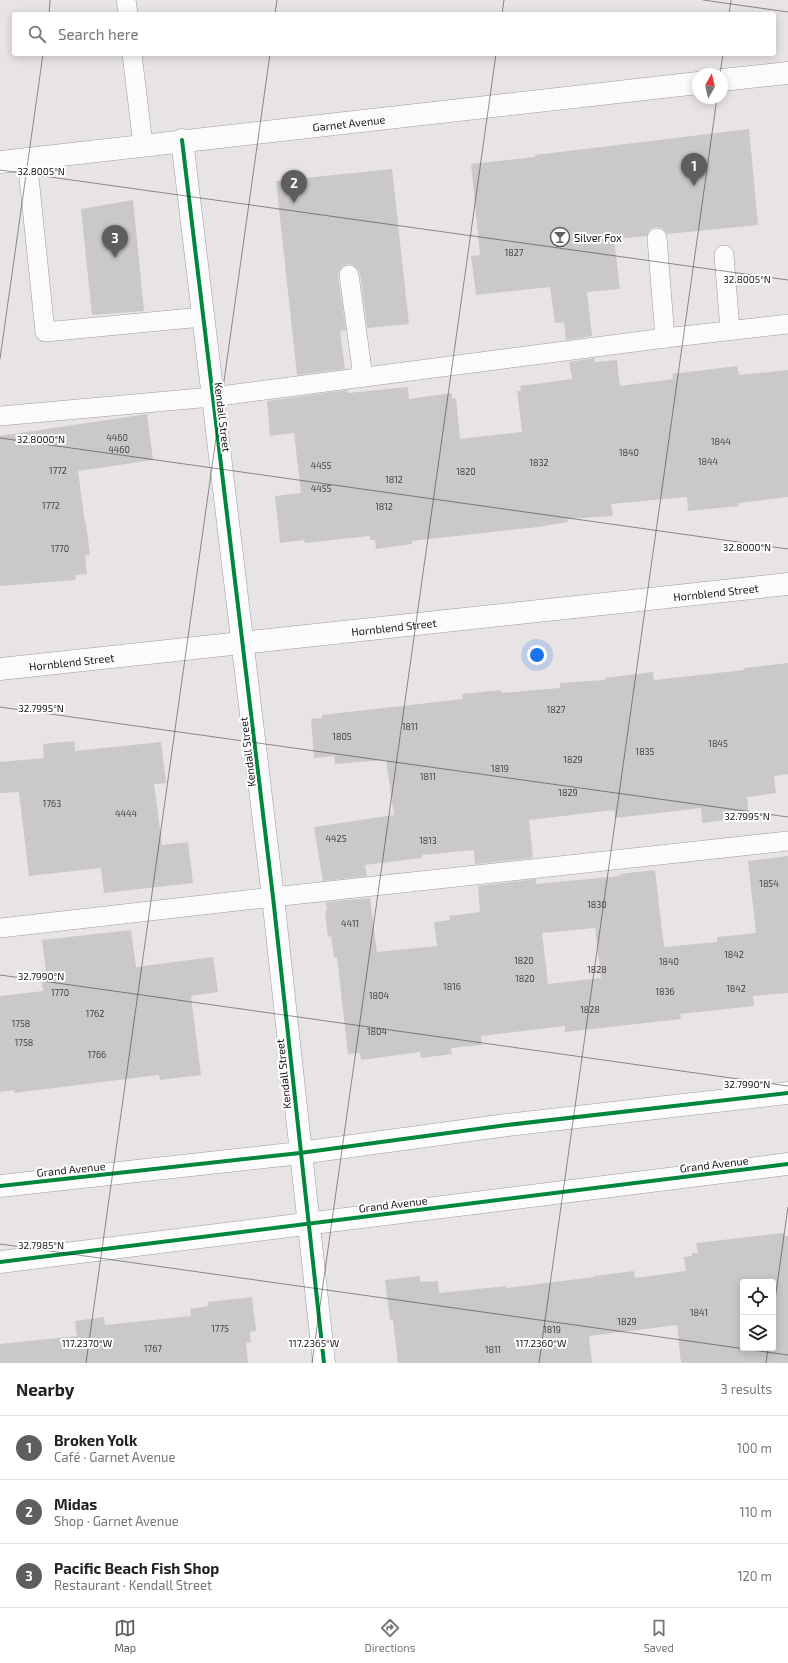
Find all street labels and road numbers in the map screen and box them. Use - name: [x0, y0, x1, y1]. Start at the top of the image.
- street label: Garnet Avenue: [312, 112, 386, 133]
- street label: Kendall Street: [212, 381, 234, 453]
- street label: Hornblend Street: [673, 581, 759, 603]
- street label: Hornblend Street: [350, 615, 437, 638]
- street label: Hornblend Street: [28, 650, 115, 672]
- street label: Kendall Street: [236, 716, 258, 788]
- street label: Kendall Street: [273, 1038, 293, 1110]
- street label: Grand Avenue: [679, 1153, 749, 1175]
- street label: Grand Avenue: [36, 1159, 106, 1179]
- street label: Grand Avenue: [358, 1193, 428, 1215]

